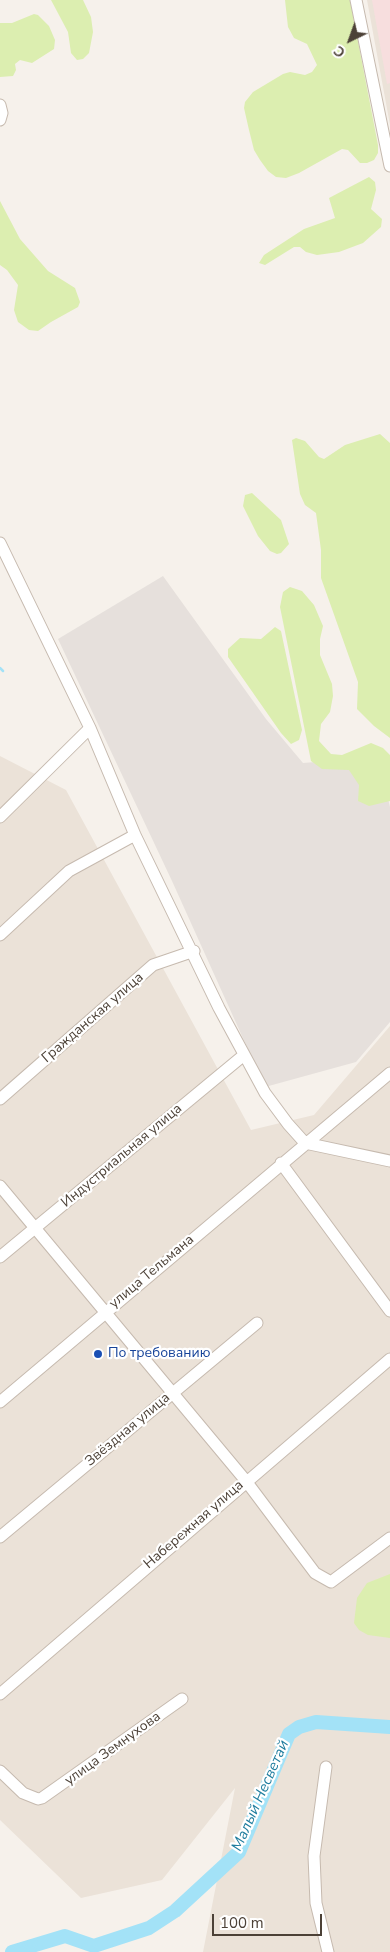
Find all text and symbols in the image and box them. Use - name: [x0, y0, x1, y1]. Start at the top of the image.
- north arrow: [325, 15, 375, 65]
- text: С: [330, 41, 350, 62]
- street label: Гражданская улица: [39, 969, 147, 1067]
- street label: Индустриальная улица: [58, 1101, 186, 1211]
- street label: улица Тельмана: [106, 1232, 198, 1312]
- place label: По требованию: [108, 1346, 210, 1362]
- marker: По требованию: [92, 1348, 104, 1360]
- street label: Звёздная улица: [82, 1390, 174, 1470]
- street label: Набережная улица: [141, 1477, 247, 1573]
- street label: улица Земнухова: [62, 1709, 164, 1789]
- water label: Малый Несветай: [228, 1738, 294, 1854]
- scale bar: [215, 1904, 325, 1936]
- text: 100 m: [220, 1913, 264, 1933]

